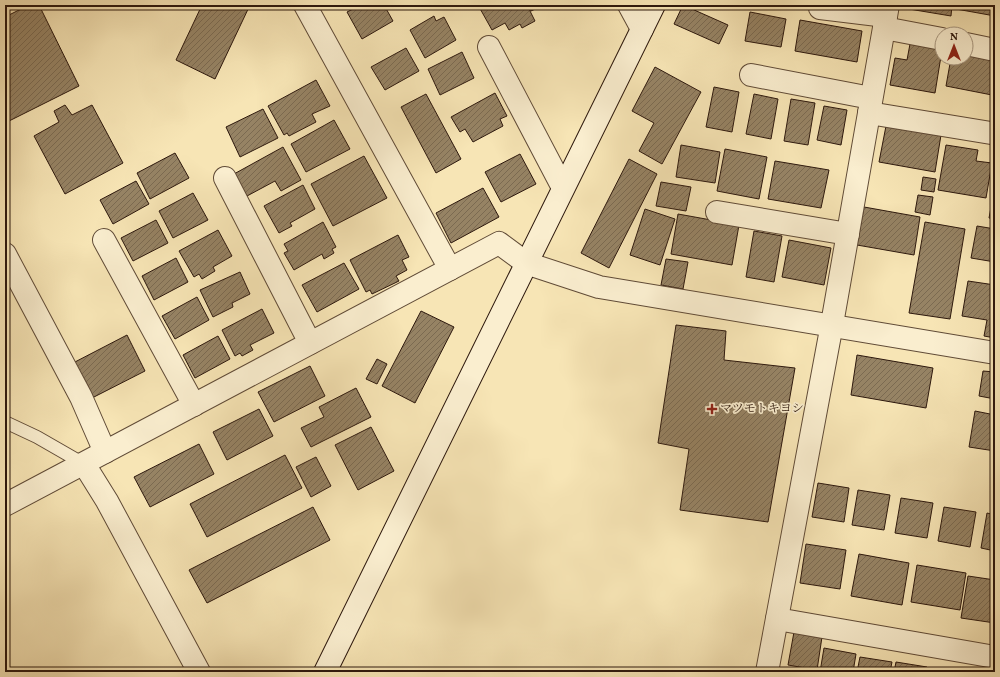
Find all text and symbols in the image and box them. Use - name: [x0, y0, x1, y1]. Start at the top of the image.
- north arrow: [934, 26, 974, 66]
- text: N: [950, 30, 958, 45]
- place label: マツモトキヨシ: [720, 401, 804, 417]
- marker: マツモトキヨシ: [707, 404, 717, 414]

